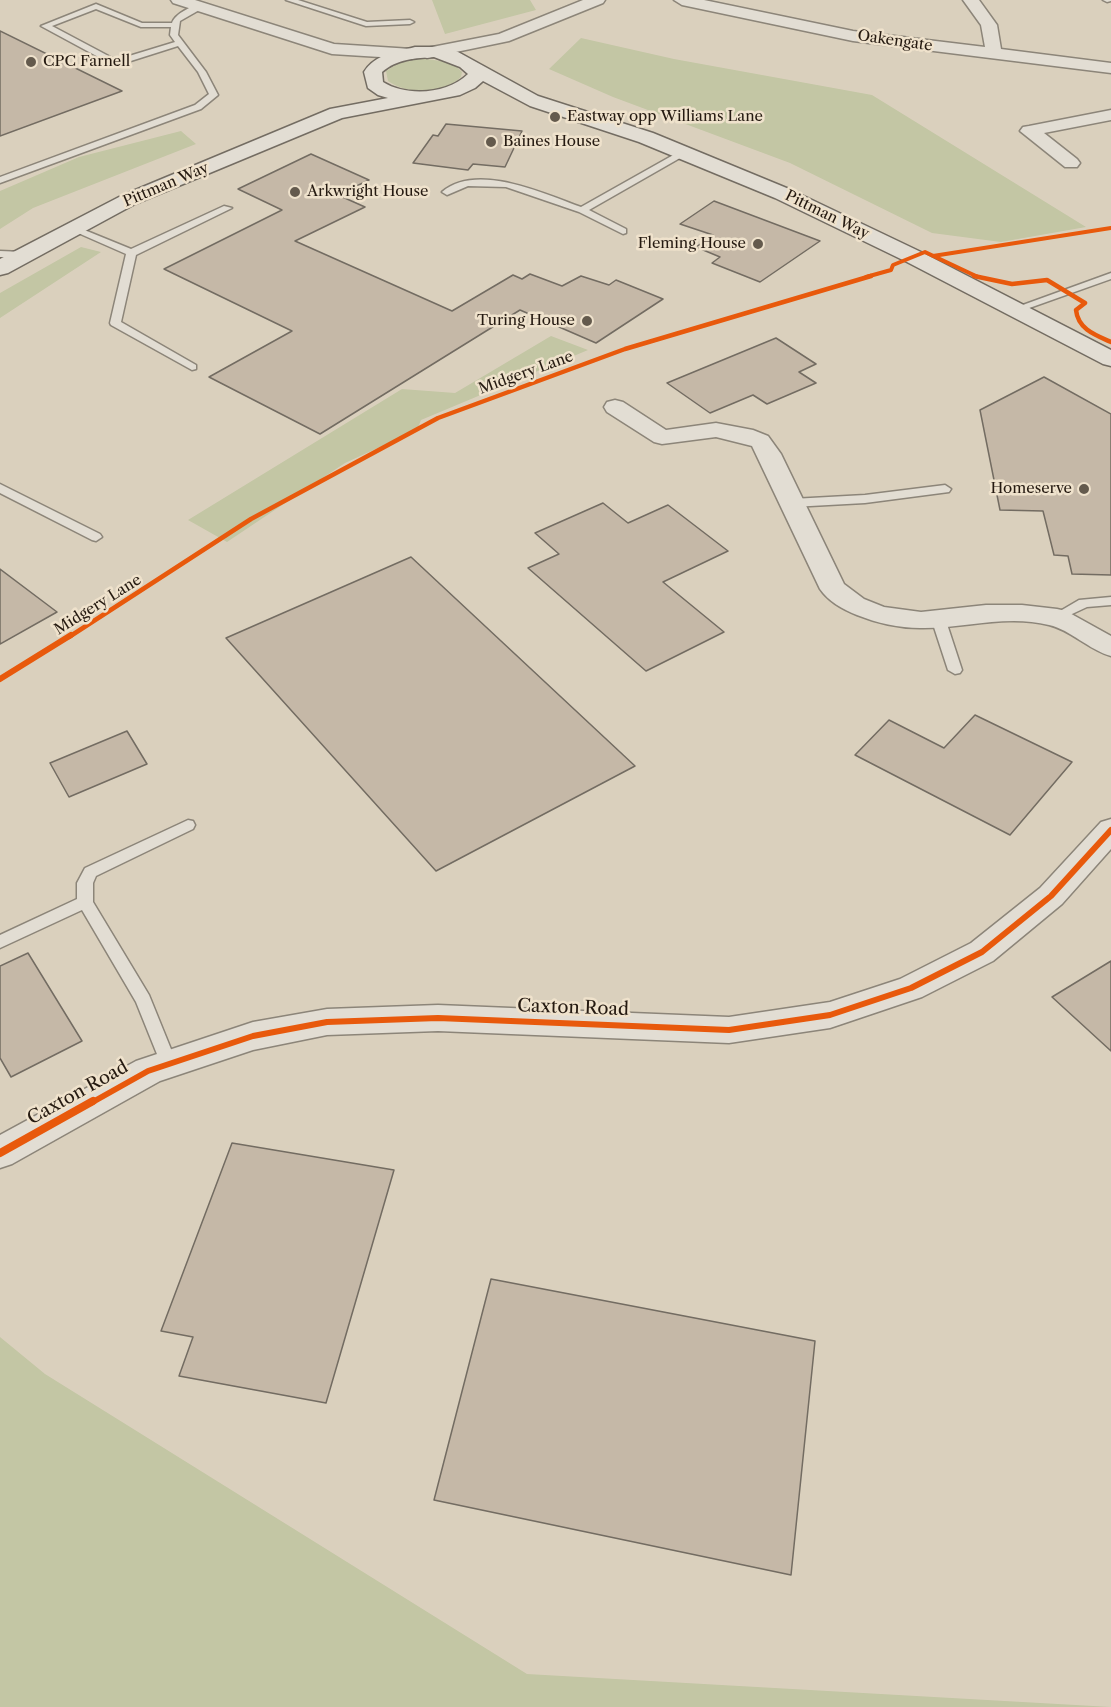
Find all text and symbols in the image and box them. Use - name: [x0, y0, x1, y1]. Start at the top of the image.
- street label: Oakengate: [856, 27, 934, 55]
- place label: CPC Farnell: [43, 53, 130, 71]
- marker: CPC Farnell: [24, 55, 38, 69]
- place label: Eastway opp Williams Lane: [567, 108, 763, 126]
- marker: Eastway opp Williams Lane: [548, 110, 562, 124]
- place label: Baines House: [503, 133, 600, 151]
- marker: Baines House: [484, 135, 498, 149]
- street label: Pittman Way: [120, 159, 212, 211]
- place label: Arkwright House: [307, 183, 429, 201]
- marker: Arkwright House: [288, 185, 302, 199]
- street label: Pittman Way: [782, 187, 872, 243]
- place label: Fleming House: [638, 235, 746, 253]
- marker: Fleming House: [751, 237, 765, 251]
- place label: Turing House: [477, 312, 575, 330]
- marker: Turing House: [580, 314, 594, 328]
- street label: Midgery Lane: [476, 348, 576, 398]
- place label: Homeserve: [991, 480, 1072, 498]
- marker: Homeserve: [1077, 482, 1091, 496]
- street label: Midgery Lane: [51, 571, 145, 639]
- street label: Caxton Road: [517, 995, 629, 1021]
- street label: Caxton Road: [24, 1056, 132, 1130]

